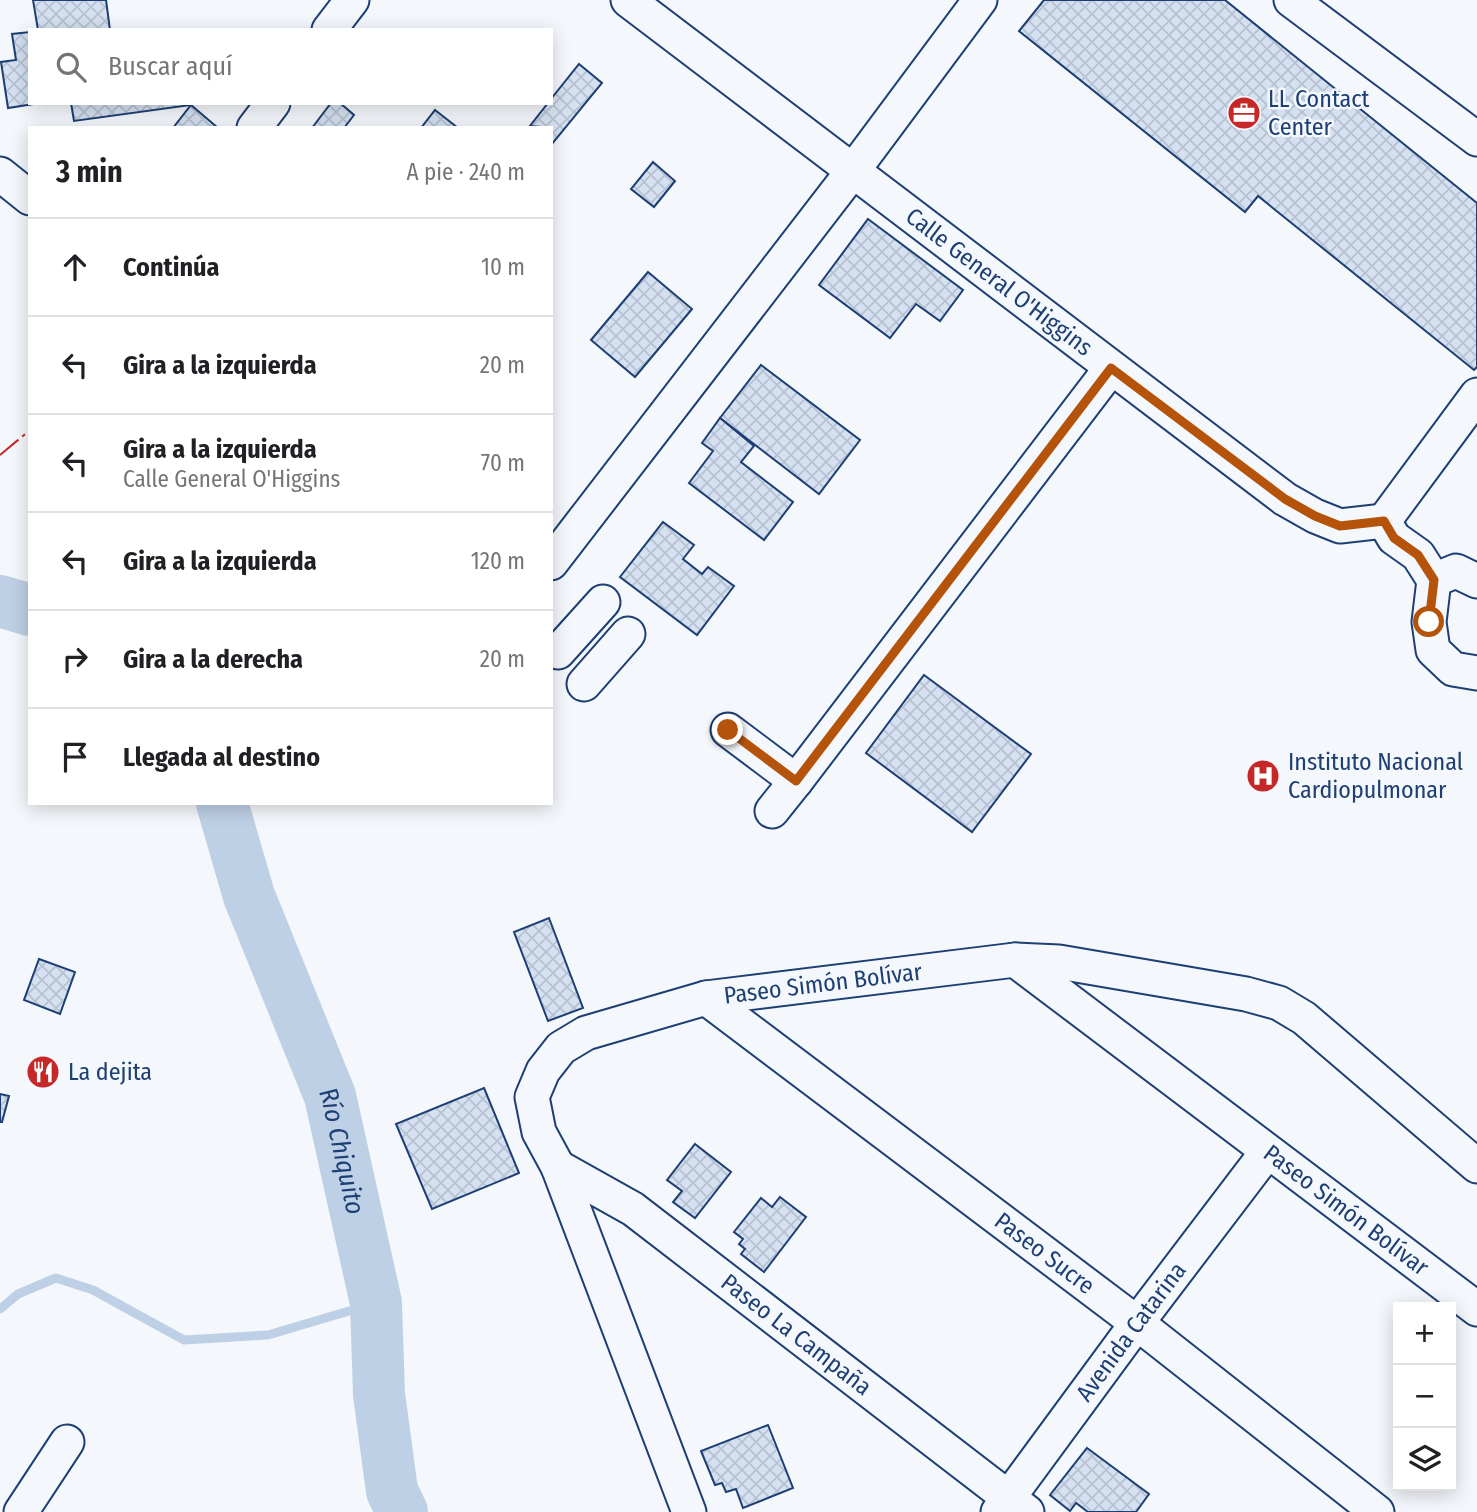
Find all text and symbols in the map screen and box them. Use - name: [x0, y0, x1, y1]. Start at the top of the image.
- search box: [28, 28, 553, 105]
- icon: search: [52, 48, 90, 86]
- text: Buscar aquí: [108, 51, 233, 82]
- place label: LL Contact Center: [1268, 85, 1370, 141]
- office icon: LL Contact Center: [1225, 94, 1263, 132]
- text: 3 min: [56, 154, 123, 190]
- text: A pie · 240 m: [407, 158, 525, 186]
- street label: Calle General O'Higgins: [900, 202, 1098, 362]
- icon: ahead: [56, 248, 94, 286]
- text: Continúa: [123, 252, 220, 283]
- text: 10 m: [481, 253, 525, 281]
- icon: left: [56, 346, 94, 384]
- text: Gira a la izquierda: [123, 350, 317, 381]
- text: 20 m: [480, 351, 525, 379]
- text: Gira a la izquierda: [123, 434, 317, 465]
- icon: left: [56, 444, 94, 482]
- text: 70 m: [481, 449, 525, 477]
- text: Calle General O'Higgins: [123, 465, 340, 493]
- icon: left: [56, 542, 94, 580]
- text: Gira a la izquierda: [123, 546, 317, 577]
- text: 120 m: [471, 547, 525, 575]
- route start: [1413, 606, 1444, 637]
- icon: right: [56, 640, 94, 678]
- text: Gira a la derecha: [123, 644, 303, 675]
- text: 20 m: [480, 645, 525, 673]
- route end: [712, 714, 743, 745]
- icon: arrive: [56, 738, 94, 776]
- text: Llegada al destino: [123, 742, 320, 773]
- place label: Instituto Nacional Cardiopulmonar: [1288, 748, 1463, 804]
- hospital icon: Instituto Nacional Cardiopulmonar: [1244, 757, 1282, 795]
- street label: Paseo Simón Bolívar: [722, 957, 924, 1010]
- restaurant icon: La dejita: [24, 1053, 62, 1091]
- place label: La dejita: [68, 1058, 152, 1086]
- water label: Río Chiquito: [313, 1083, 371, 1217]
- street label: Paseo Simón Bolívar: [1258, 1139, 1435, 1282]
- street label: Paseo Sucre: [989, 1207, 1100, 1300]
- street label: Avenida Catarina: [1070, 1257, 1192, 1407]
- street label: Paseo La Campaña: [716, 1268, 877, 1401]
- map controls: [1393, 1302, 1456, 1491]
- button: +: [1393, 1302, 1456, 1365]
- button: −: [1393, 1365, 1456, 1428]
- button: layers: [1393, 1428, 1456, 1491]

